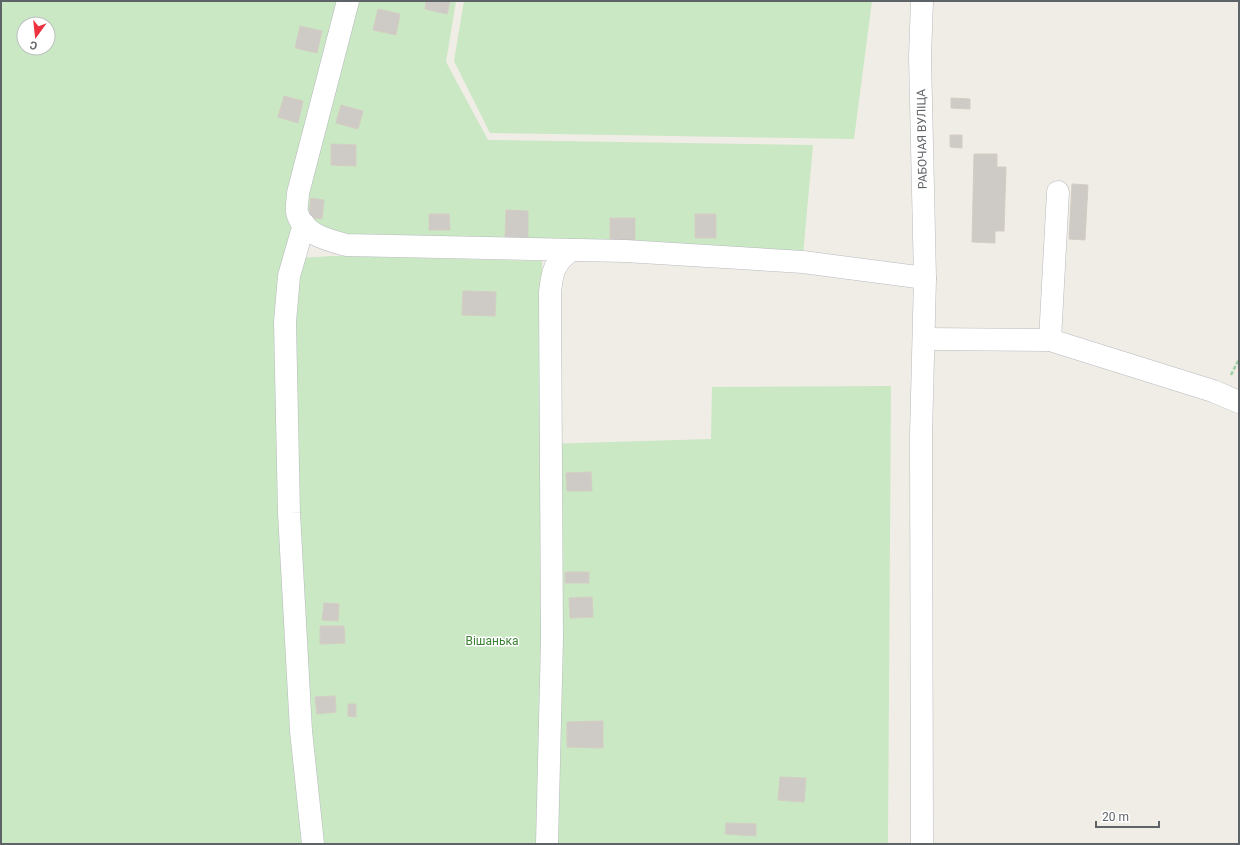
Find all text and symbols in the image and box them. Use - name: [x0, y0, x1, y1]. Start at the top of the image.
- north arrow: [16, 16, 56, 56]
- text: С: [28, 38, 39, 52]
- street label: РАБОЧАЯ ВУЛІЦА: [914, 89, 930, 189]
- park label: Вішанька: [465, 634, 519, 648]
- scale bar: [1096, 803, 1159, 829]
- text: 20 m: [1102, 810, 1129, 824]

